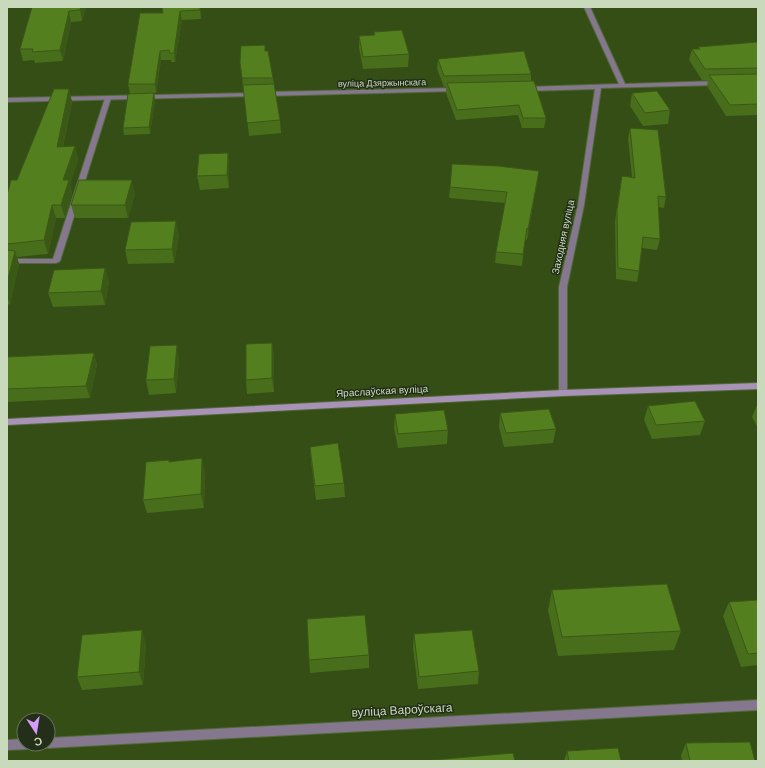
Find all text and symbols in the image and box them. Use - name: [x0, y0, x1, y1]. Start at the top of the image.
- street label: вуліца Дзяржынскага: [338, 76, 426, 90]
- street label: Заходняя вуліца: [549, 198, 577, 275]
- street label: Яраслаўская вуліца: [336, 382, 429, 400]
- street label: вуліца Вароўскага: [351, 699, 453, 721]
- north arrow: [16, 712, 56, 752]
- text: С: [33, 734, 43, 749]

